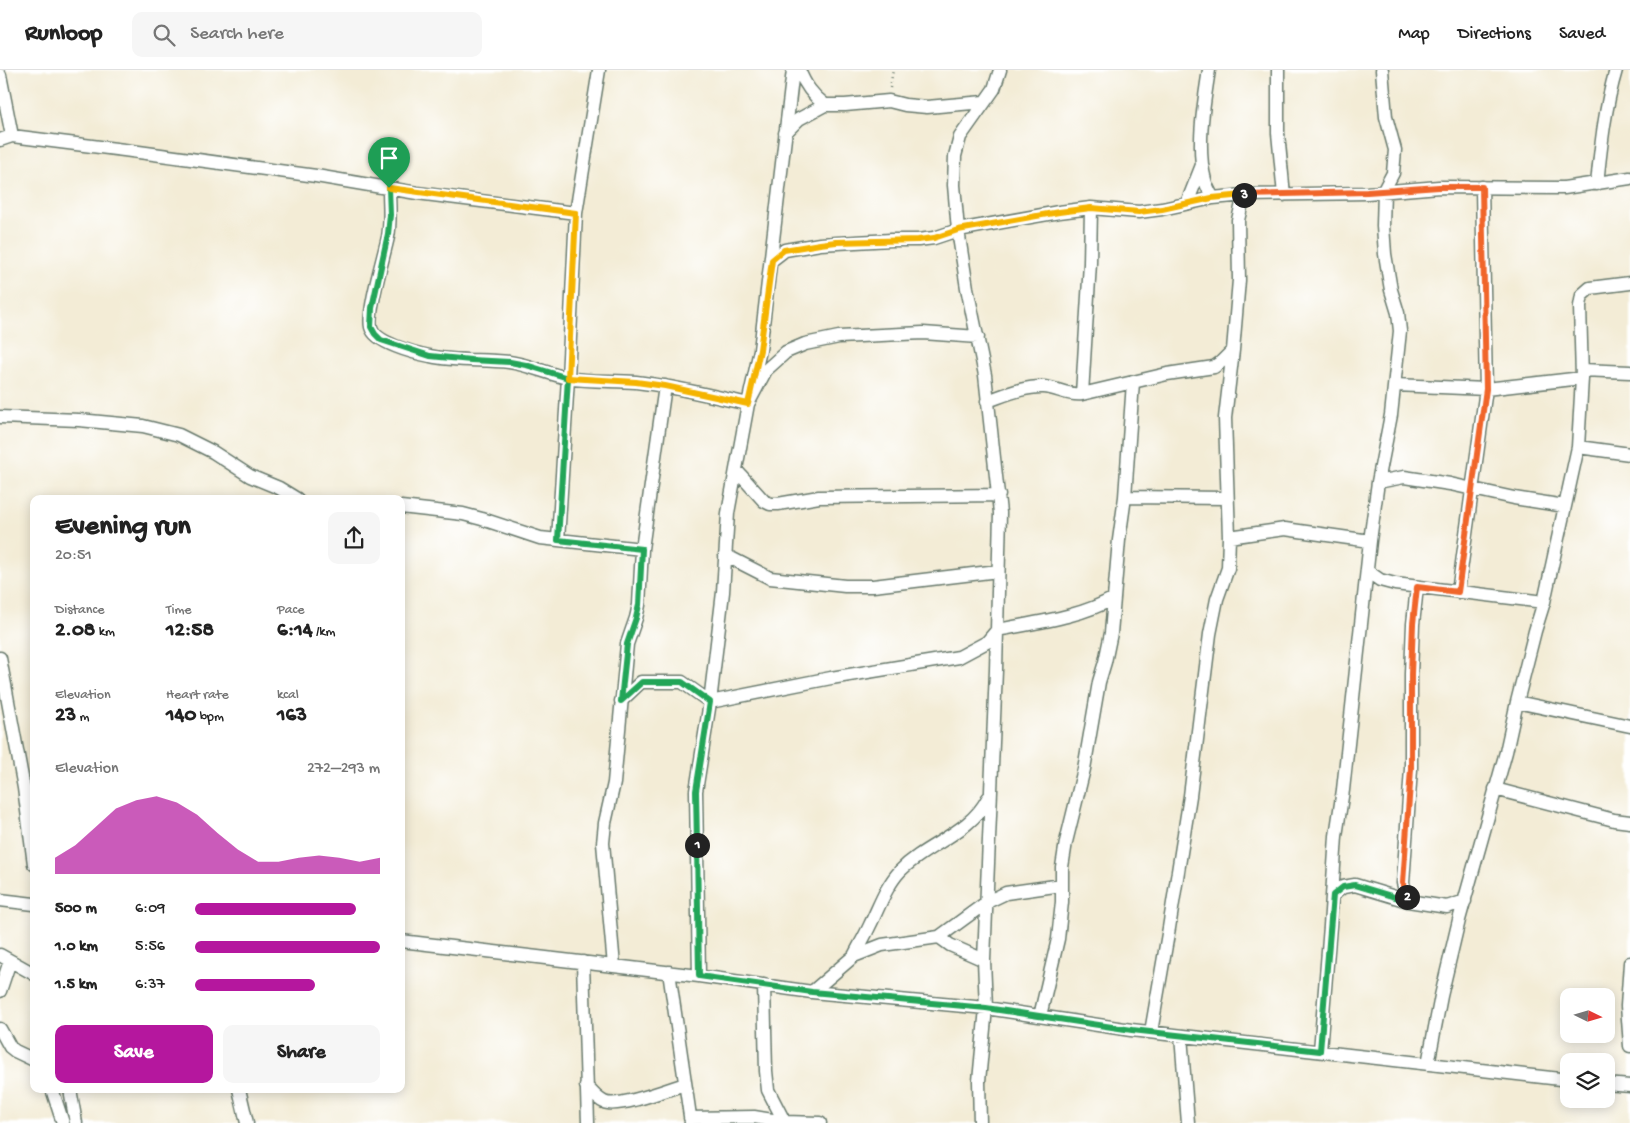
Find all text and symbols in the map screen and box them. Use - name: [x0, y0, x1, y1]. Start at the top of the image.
- search box: [132, 12, 482, 57]
- text: Runloop: [25, 20, 102, 49]
- icon: search: [150, 21, 178, 49]
- text: Search here: [190, 23, 284, 46]
- text: Map: [1398, 24, 1430, 45]
- text: Directions: [1458, 24, 1531, 45]
- text: Saved: [1559, 24, 1605, 45]
- pin: [368, 137, 410, 188]
- icon: arrive: [375, 144, 403, 172]
- pin: 3: [1232, 182, 1256, 208]
- text: 3: [1241, 187, 1248, 204]
- text: Evening run: [55, 511, 191, 544]
- button: share: [328, 512, 380, 564]
- text: 20:51: [55, 547, 92, 566]
- text: Distance: [55, 602, 104, 619]
- text: Time: [166, 602, 192, 619]
- text: Pace: [277, 602, 304, 619]
- text: 2.08: [55, 619, 95, 644]
- text: 12:58: [166, 619, 214, 644]
- text: 6:14: [277, 619, 313, 644]
- text: km: [95, 624, 115, 641]
- text: /km: [313, 624, 336, 641]
- text: Elevation: [55, 687, 111, 704]
- text: Heart rate: [166, 687, 229, 704]
- text: kcal: [277, 687, 299, 704]
- text: 23: [55, 704, 76, 729]
- text: 140: [166, 704, 196, 729]
- text: 163: [277, 704, 307, 729]
- text: m: [76, 709, 89, 726]
- text: bpm: [196, 709, 224, 726]
- text: Elevation: [55, 760, 119, 779]
- text: 272–293 m: [307, 760, 380, 779]
- pin: 1: [684, 832, 710, 858]
- text: 1: [695, 837, 700, 854]
- pin: 2: [1394, 884, 1420, 910]
- text: 2: [1404, 889, 1411, 906]
- text: 500 m: [55, 900, 97, 919]
- text: 6:09: [135, 900, 165, 919]
- text: 1.0 km: [55, 938, 98, 957]
- text: 5:56: [135, 938, 165, 957]
- text: 1.5 km: [55, 976, 97, 995]
- text: 6:37: [135, 976, 165, 995]
- north arrow: [1560, 988, 1615, 1042]
- map controls: [1560, 988, 1615, 1108]
- button: Save: [55, 1025, 213, 1083]
- button: Share: [223, 1025, 380, 1083]
- button: layers: [1560, 1053, 1615, 1108]

